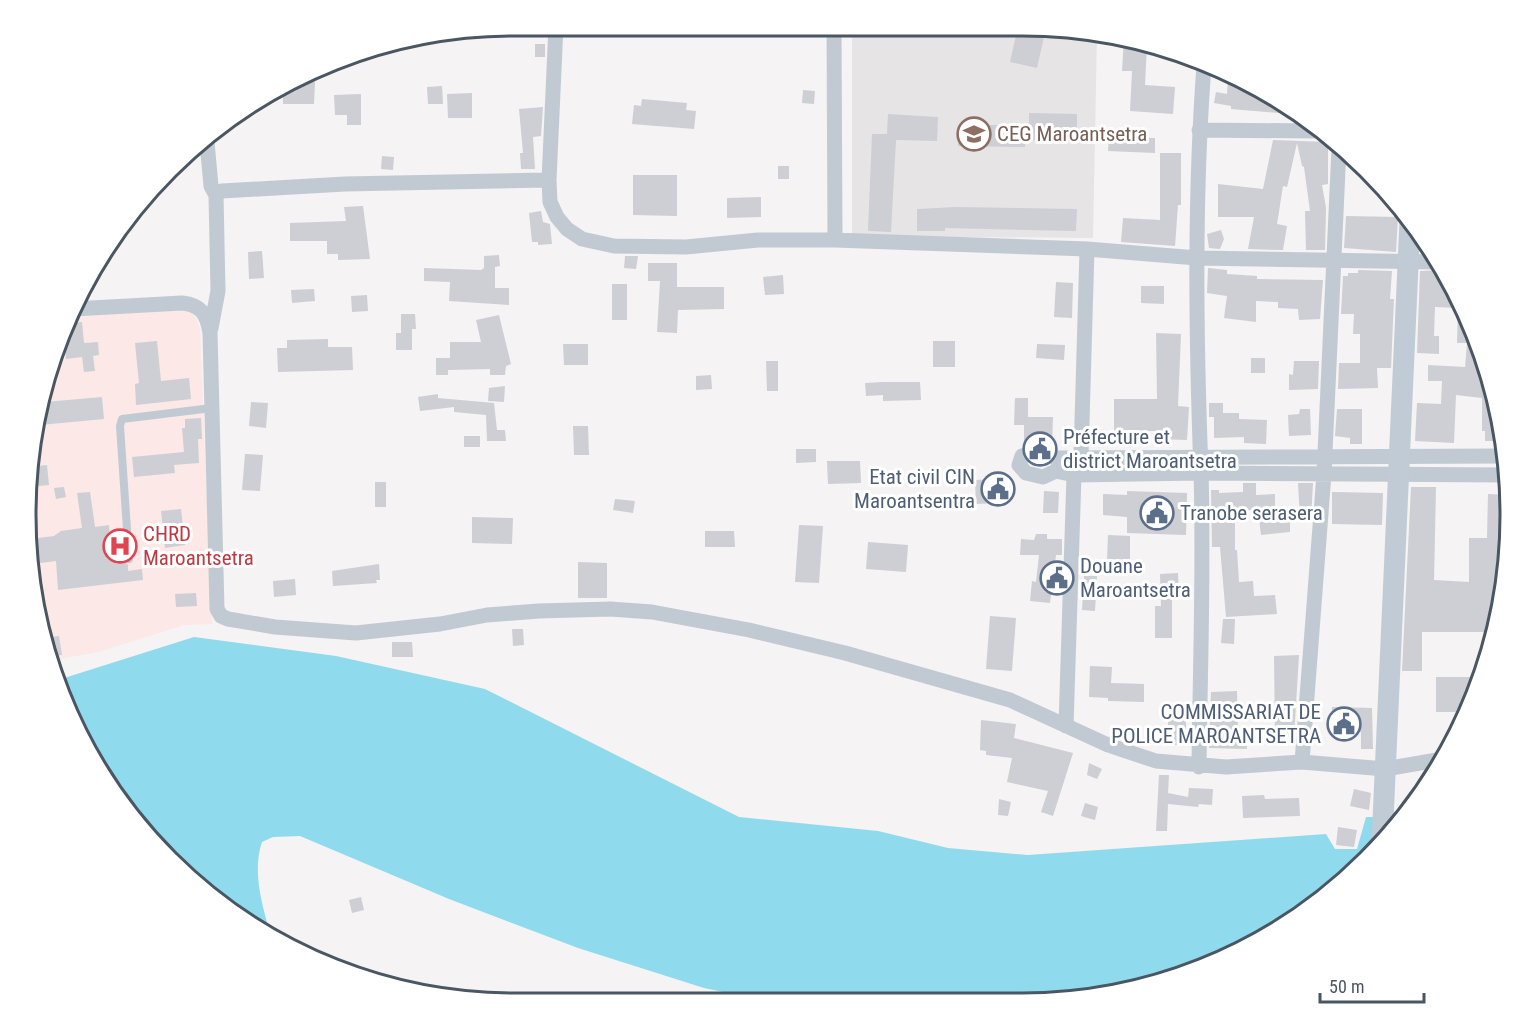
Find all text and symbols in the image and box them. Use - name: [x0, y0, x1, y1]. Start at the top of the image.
- school or university icon: CEG Maroantsetra: [956, 116, 992, 152]
- place label: CEG Maroantsetra: [997, 122, 1147, 146]
- place label: Préfecture et district Maroantsetra: [1063, 425, 1237, 473]
- public building icon: Préfecture et district Maroantsetra: [1022, 431, 1058, 467]
- place label: Etat civil CIN Maroantsentra: [854, 465, 975, 513]
- public building icon: Etat civil CIN Maroantsentra: [980, 471, 1016, 507]
- public building icon: Tranobe serasera: [1139, 495, 1175, 531]
- place label: Tranobe serasera: [1180, 501, 1323, 525]
- place label: CHRD Maroantsetra: [143, 522, 254, 570]
- hospital icon: CHRD Maroantsetra: [102, 528, 138, 564]
- place label: Douane Maroantsetra: [1080, 554, 1191, 602]
- public building icon: Douane Maroantsetra: [1039, 560, 1075, 596]
- place label: COMMISSARIAT DE POLICE MAROANTSETRA: [1111, 700, 1321, 748]
- public building icon: COMMISSARIAT DE POLICE MAROANTSETRA: [1326, 706, 1362, 742]
- scale bar: [1320, 966, 1424, 1004]
- text: 50 m: [1329, 976, 1364, 997]

